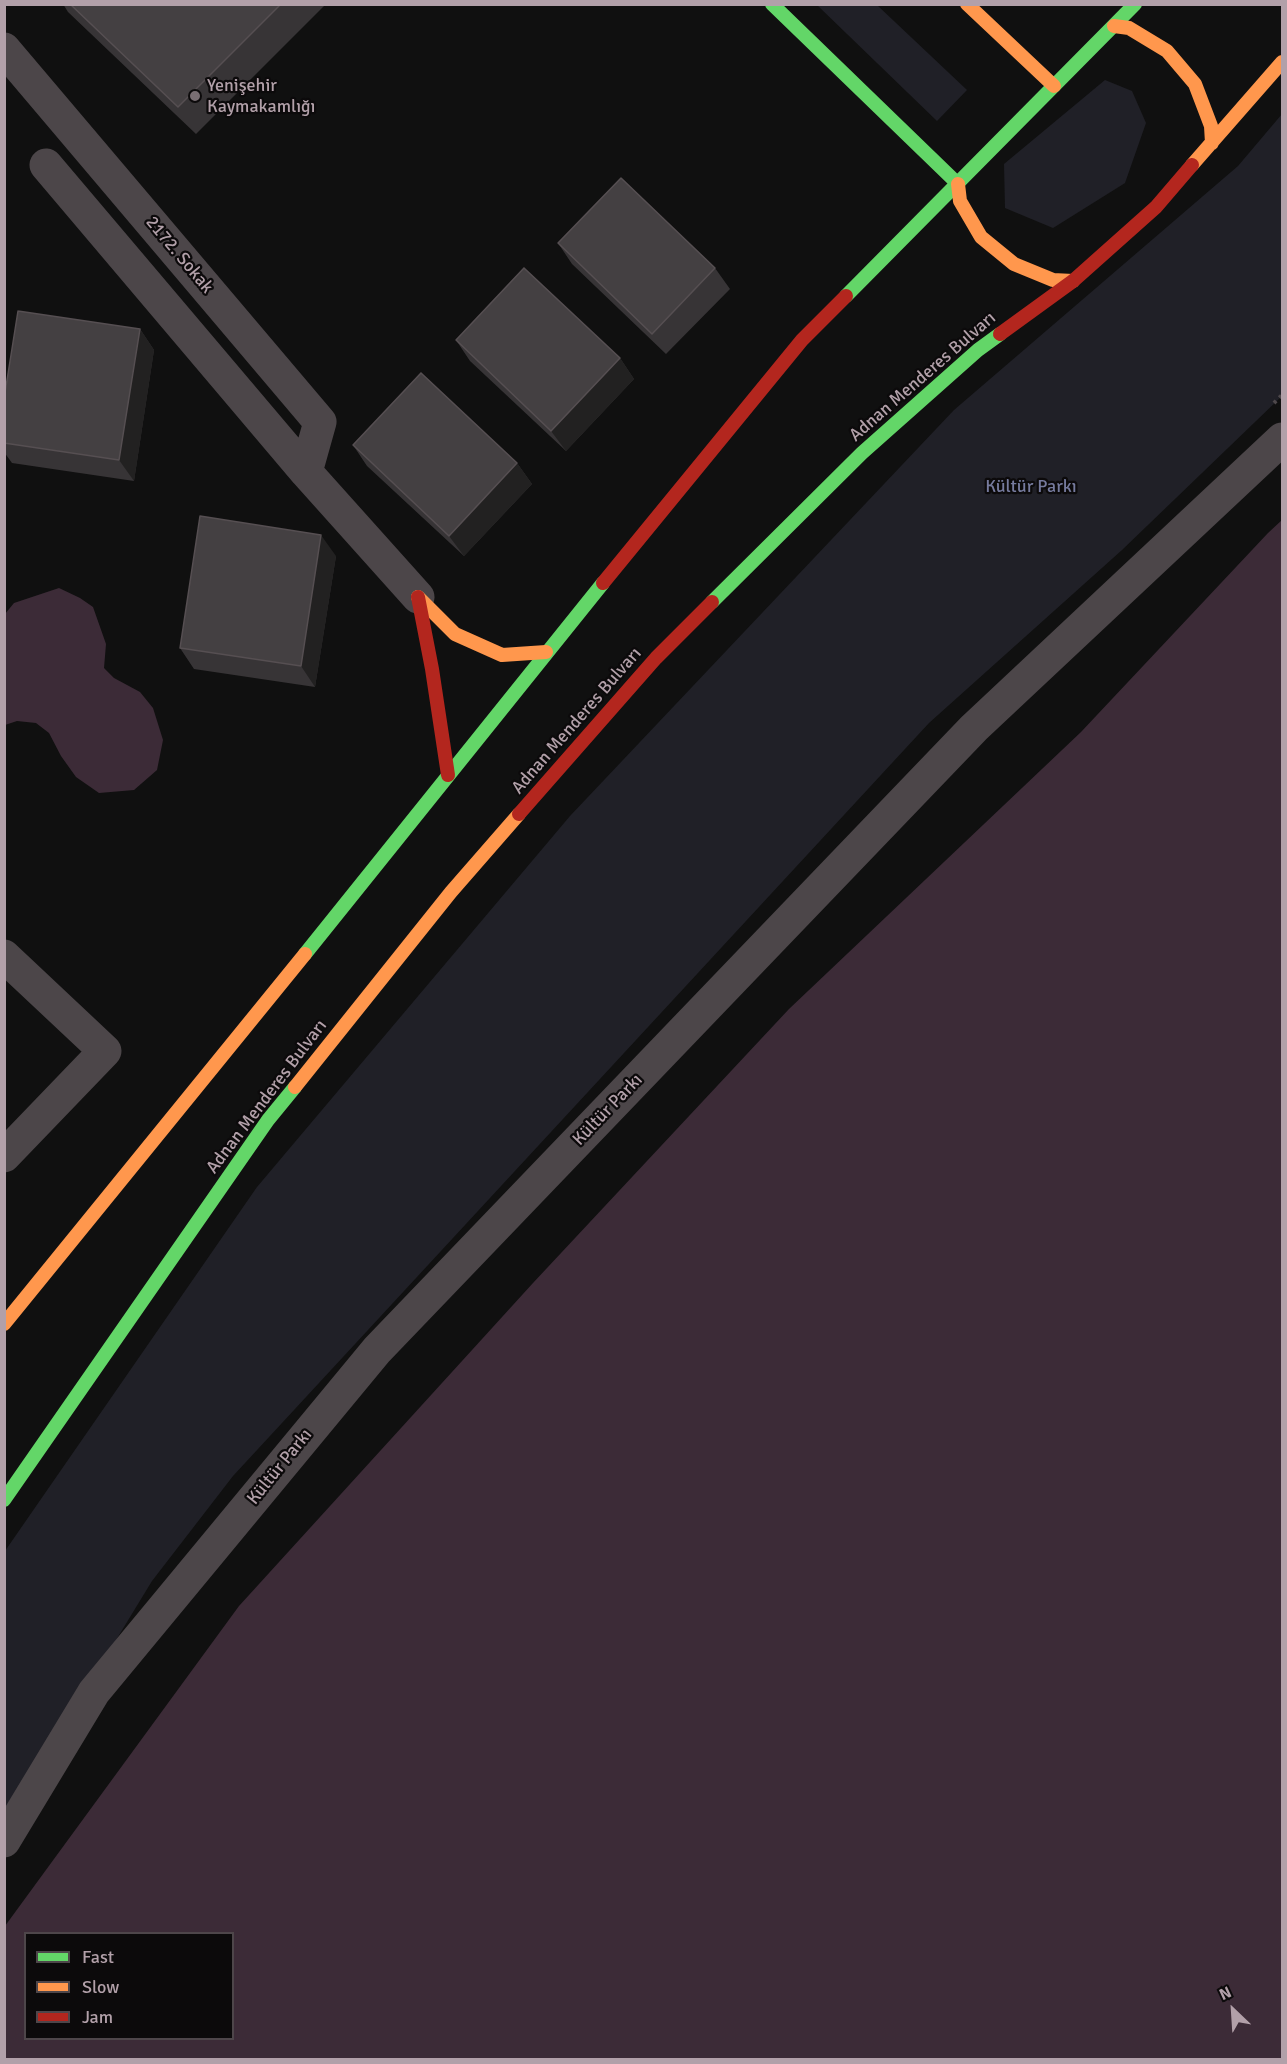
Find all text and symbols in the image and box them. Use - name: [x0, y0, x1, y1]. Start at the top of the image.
- place label: Yenişehir Kaymakamlığı: [207, 75, 315, 118]
- marker: Yenişehir Kaymakamlığı: [188, 89, 202, 103]
- street label: 2172. Sokak: [140, 212, 218, 298]
- street label: Adnan Menderes Bulvarı: [845, 307, 1001, 447]
- park label: Kültür Parkı: [985, 476, 1077, 498]
- street label: Adnan Menderes Bulvarı: [507, 643, 647, 799]
- street label: Adnan Menderes Bulvarı: [202, 1016, 332, 1178]
- street label: Kültür Parkı: [569, 1070, 647, 1150]
- street label: Kültür Parkı: [243, 1425, 317, 1509]
- legend: [24, 1932, 234, 2040]
- text: Fast: [82, 1946, 114, 1968]
- text: Slow: [82, 1976, 119, 1998]
- north arrow: [1203, 1980, 1263, 2040]
- text: N: [1216, 1982, 1235, 2005]
- text: Jam: [82, 2006, 113, 2028]

